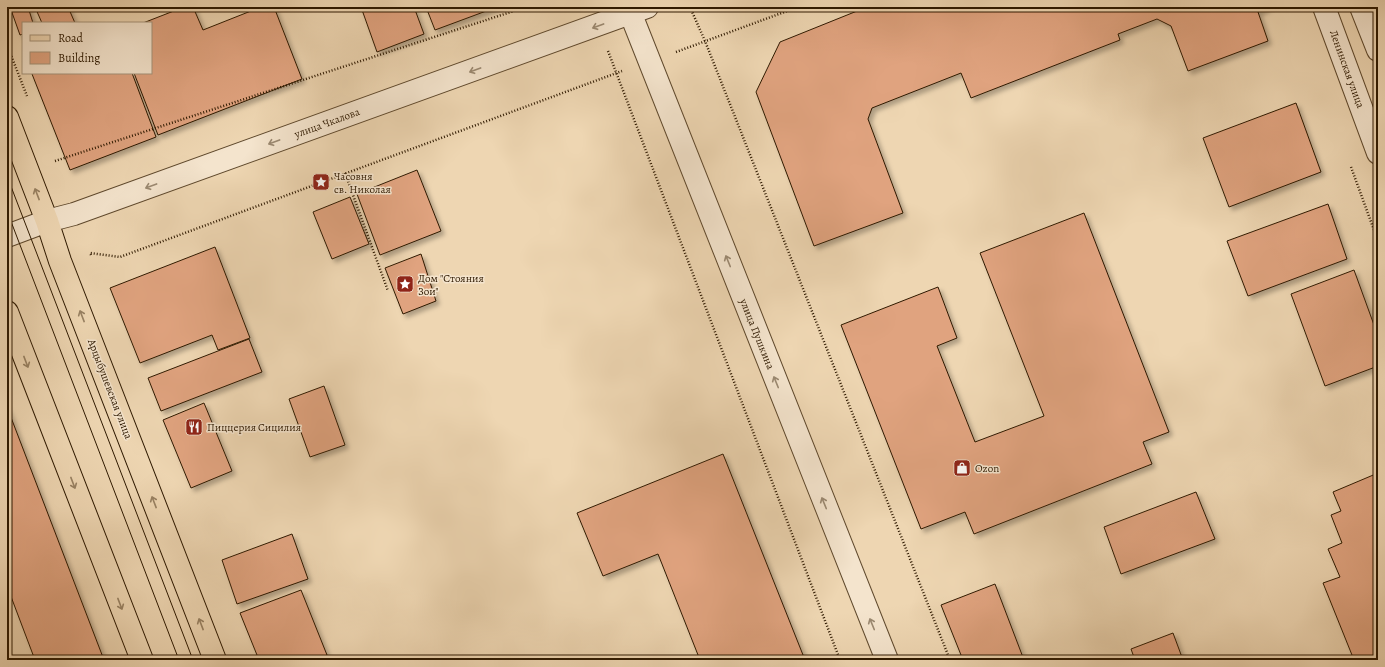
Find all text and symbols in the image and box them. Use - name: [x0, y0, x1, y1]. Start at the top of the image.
- legend: [22, 22, 152, 74]
- one-way arrow: [592, 22, 604, 30]
- street label: Ленинская улица: [1326, 28, 1368, 111]
- text: Road: [58, 30, 84, 46]
- text: Building: [58, 50, 100, 66]
- one-way arrow: [470, 66, 482, 74]
- street label: улица Чкалова: [291, 104, 363, 142]
- one-way arrow: [267, 139, 280, 146]
- place label: Часовня св. Николая: [334, 169, 391, 197]
- place icon: Часовня св. Николая: [311, 172, 331, 192]
- one-way arrow: [146, 182, 158, 190]
- one-way arrow: [32, 188, 40, 200]
- one-way arrow: [724, 256, 732, 268]
- place label: Дом "Стояния Зои": [418, 271, 484, 299]
- place icon: Дом "Стояния Зои": [395, 274, 415, 294]
- street label: улица Пушкина: [736, 295, 778, 373]
- one-way arrow: [77, 310, 85, 322]
- street label: Арцыбушевская улица: [84, 336, 136, 442]
- one-way arrow: [23, 355, 31, 367]
- one-way arrow: [772, 377, 780, 389]
- restaurant icon: Пиццерия Сицилия: [184, 417, 204, 437]
- place label: Пиццерия Сицилия: [207, 420, 301, 435]
- shop icon: Ozon: [952, 458, 972, 478]
- place label: Ozon: [975, 461, 999, 476]
- one-way arrow: [70, 477, 78, 489]
- one-way arrow: [149, 497, 157, 509]
- one-way arrow: [820, 497, 828, 509]
- one-way arrow: [117, 598, 125, 610]
- one-way arrow: [196, 618, 204, 630]
- one-way arrow: [868, 618, 876, 630]

